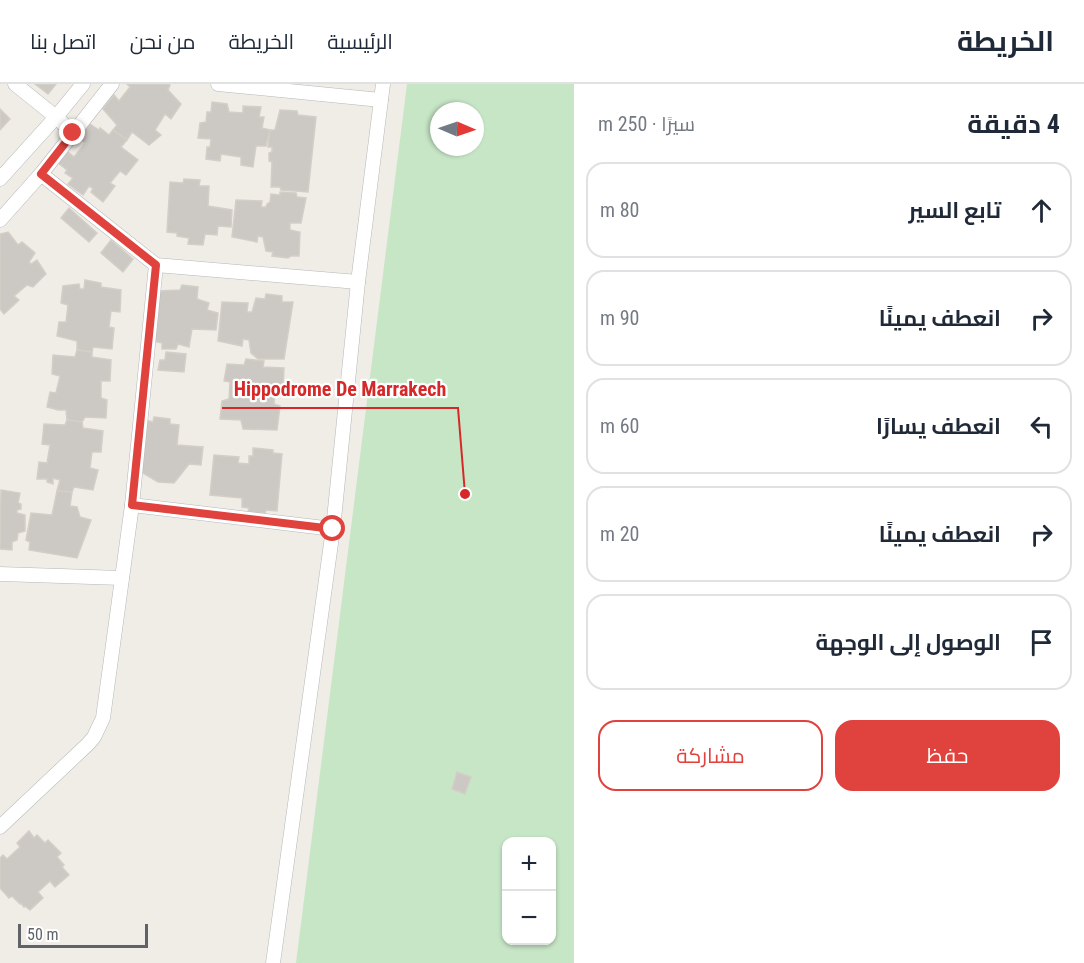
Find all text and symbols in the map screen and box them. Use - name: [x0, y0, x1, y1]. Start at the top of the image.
- text: الخريطة: [957, 25, 1054, 58]
- text: اتصل بنا: [30, 30, 97, 54]
- text: من نحن: [130, 30, 196, 54]
- text: الخريطة: [229, 30, 294, 54]
- text: الرئيسية: [327, 30, 393, 54]
- north arrow: [430, 102, 484, 156]
- text: 4 دقيقة: [967, 109, 1060, 139]
- text: سيرًا · 250 m: [598, 112, 695, 136]
- route end: [59, 119, 85, 145]
- icon: ahead: [1025, 194, 1058, 227]
- text: 80 m: [600, 198, 639, 222]
- text: تابع السير: [908, 198, 1001, 223]
- icon: right: [1025, 302, 1058, 335]
- text: 90 m: [600, 306, 639, 330]
- text: انعطف يمينًا: [879, 306, 1001, 331]
- callout: Hippodrome De Marrakech: [222, 370, 458, 408]
- text: Hippodrome De Marrakech: [234, 377, 446, 401]
- icon: left: [1025, 410, 1058, 443]
- text: 60 m: [600, 414, 639, 438]
- text: انعطف يسارًا: [876, 414, 1001, 439]
- route start: [319, 515, 345, 541]
- icon: right: [1025, 518, 1058, 551]
- text: 20 m: [600, 522, 639, 546]
- text: انعطف يمينًا: [879, 522, 1001, 547]
- icon: arrive: [1025, 626, 1058, 659]
- text: الوصول إلى الوجهة: [816, 630, 1001, 655]
- button: مشاركة: [598, 720, 823, 791]
- button: حفظ: [835, 720, 1060, 791]
- map controls: [502, 837, 556, 945]
- button: +: [502, 837, 556, 891]
- button: −: [502, 891, 556, 945]
- scale bar: [18, 921, 148, 948]
- text: 50 m: [27, 925, 59, 944]

